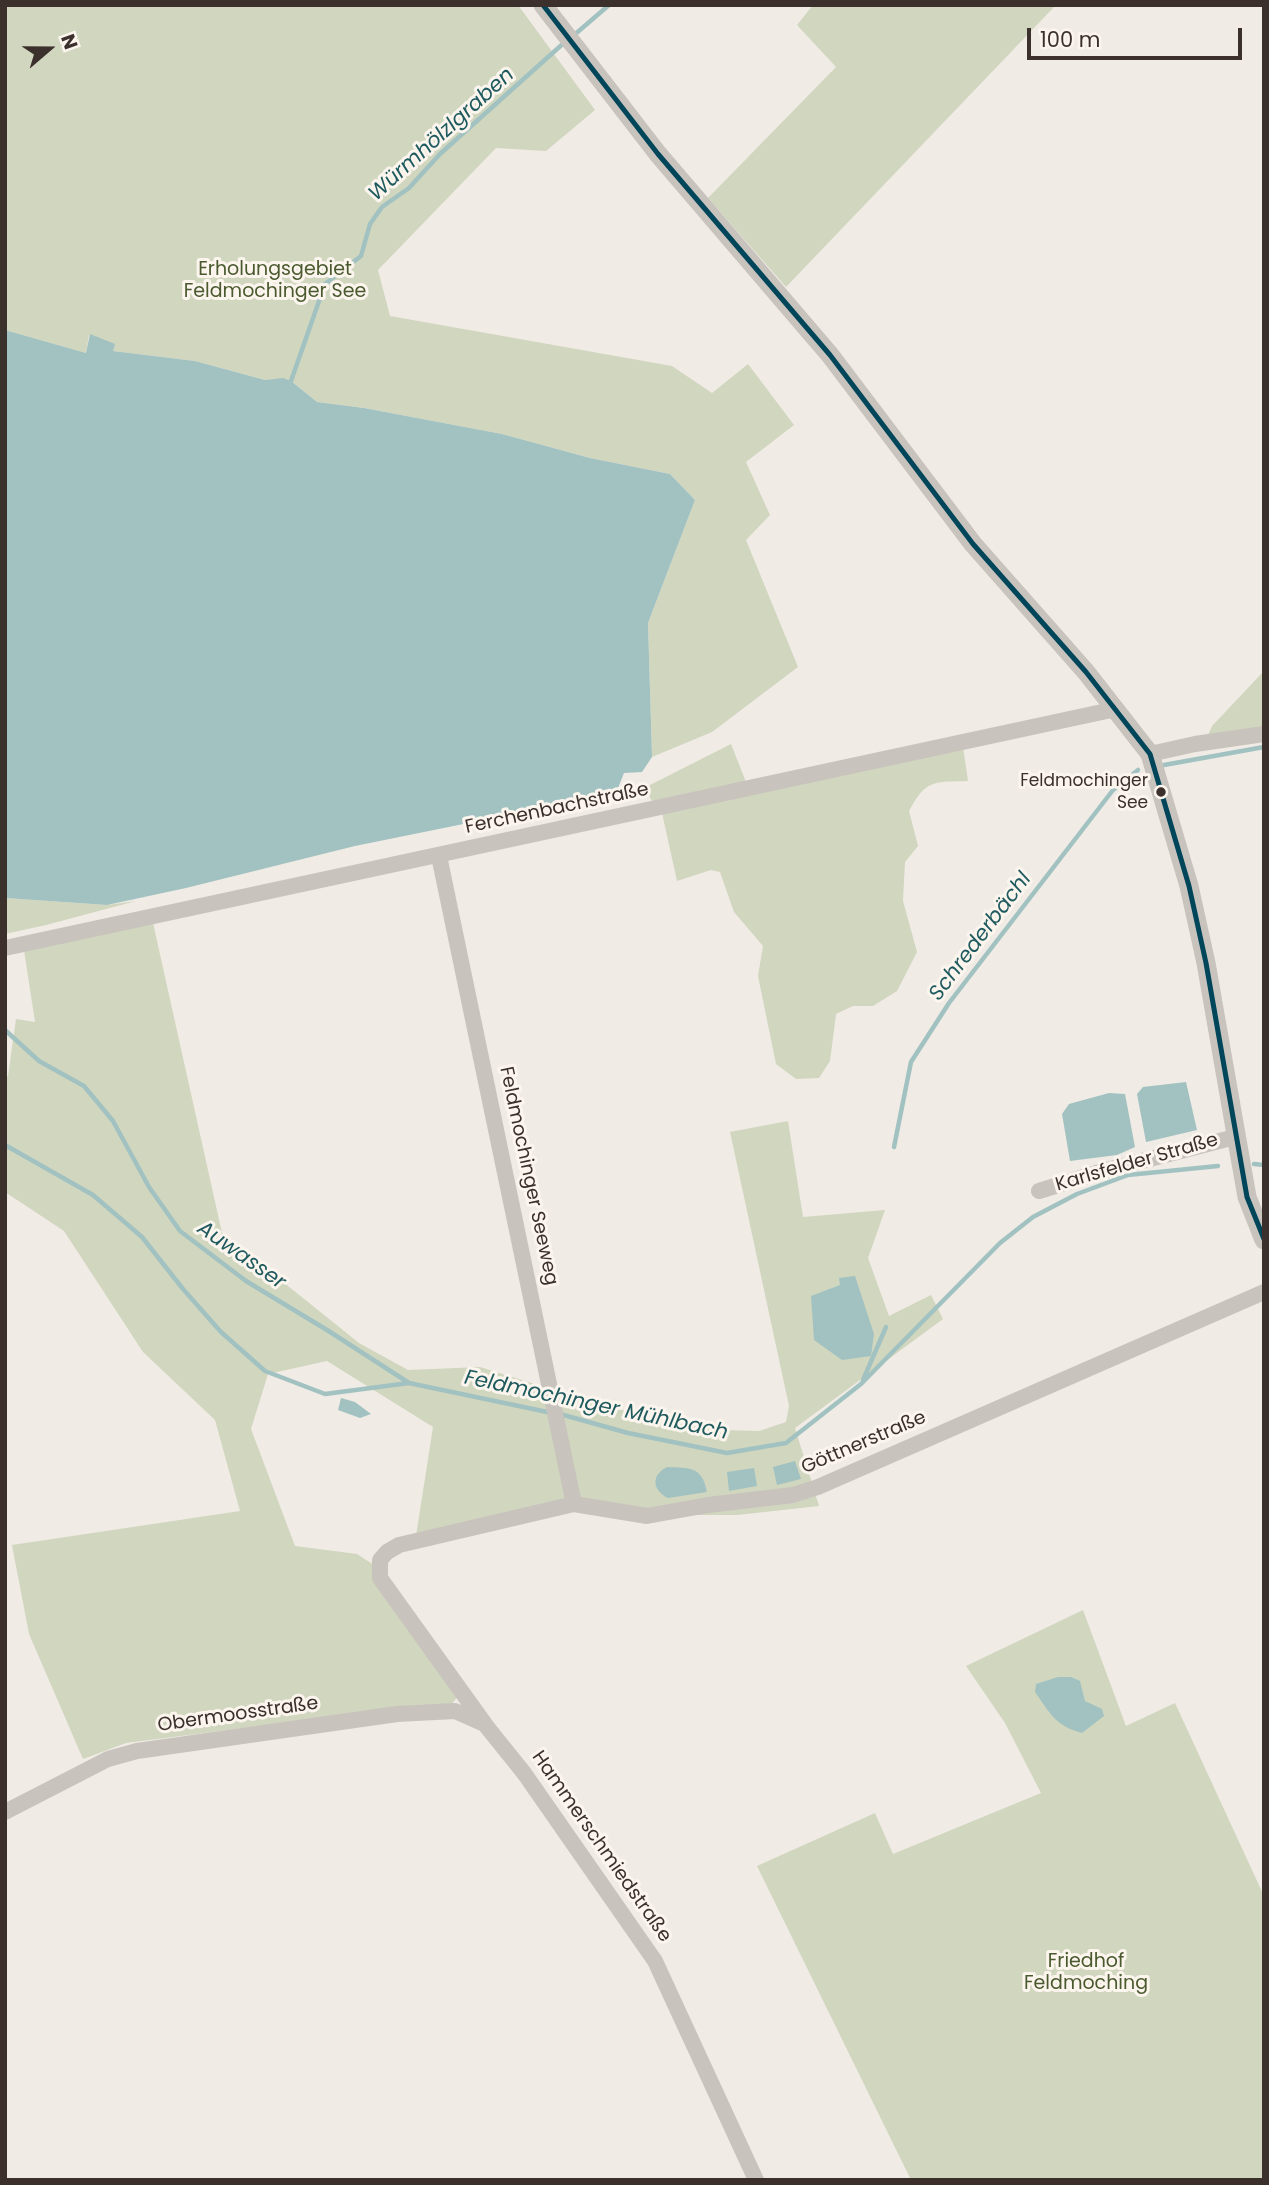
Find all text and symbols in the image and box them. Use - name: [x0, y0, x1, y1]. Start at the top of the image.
- north arrow: [14, 14, 84, 84]
- scale bar: [1031, 14, 1246, 58]
- text: 100 m: [1040, 25, 1100, 54]
- text: N: [54, 30, 84, 53]
- water label: Würmhölzlgraben: [364, 63, 520, 207]
- park label: Erholungsgebiet Feldmochinger See: [184, 259, 366, 303]
- place label: Feldmochinger See: [1020, 772, 1148, 812]
- street label: Ferchenbachstraße: [463, 778, 651, 840]
- marker: Feldmochinger See: [1154, 785, 1168, 799]
- water label: Schrederbächl: [925, 868, 1037, 1006]
- street label: Feldmochinger Seeweg: [494, 1065, 562, 1287]
- street label: Karlsfelder Straße: [1053, 1129, 1221, 1197]
- water label: Auwasser: [192, 1216, 290, 1296]
- water label: Feldmochinger Mühlbach: [462, 1366, 730, 1446]
- street label: Göttnerstraße: [798, 1406, 930, 1480]
- street label: Obermoosstraße: [156, 1692, 320, 1738]
- street label: Hammerschmiedstraße: [526, 1747, 676, 1947]
- park label: Friedhof Feldmoching: [1024, 1951, 1148, 1995]

